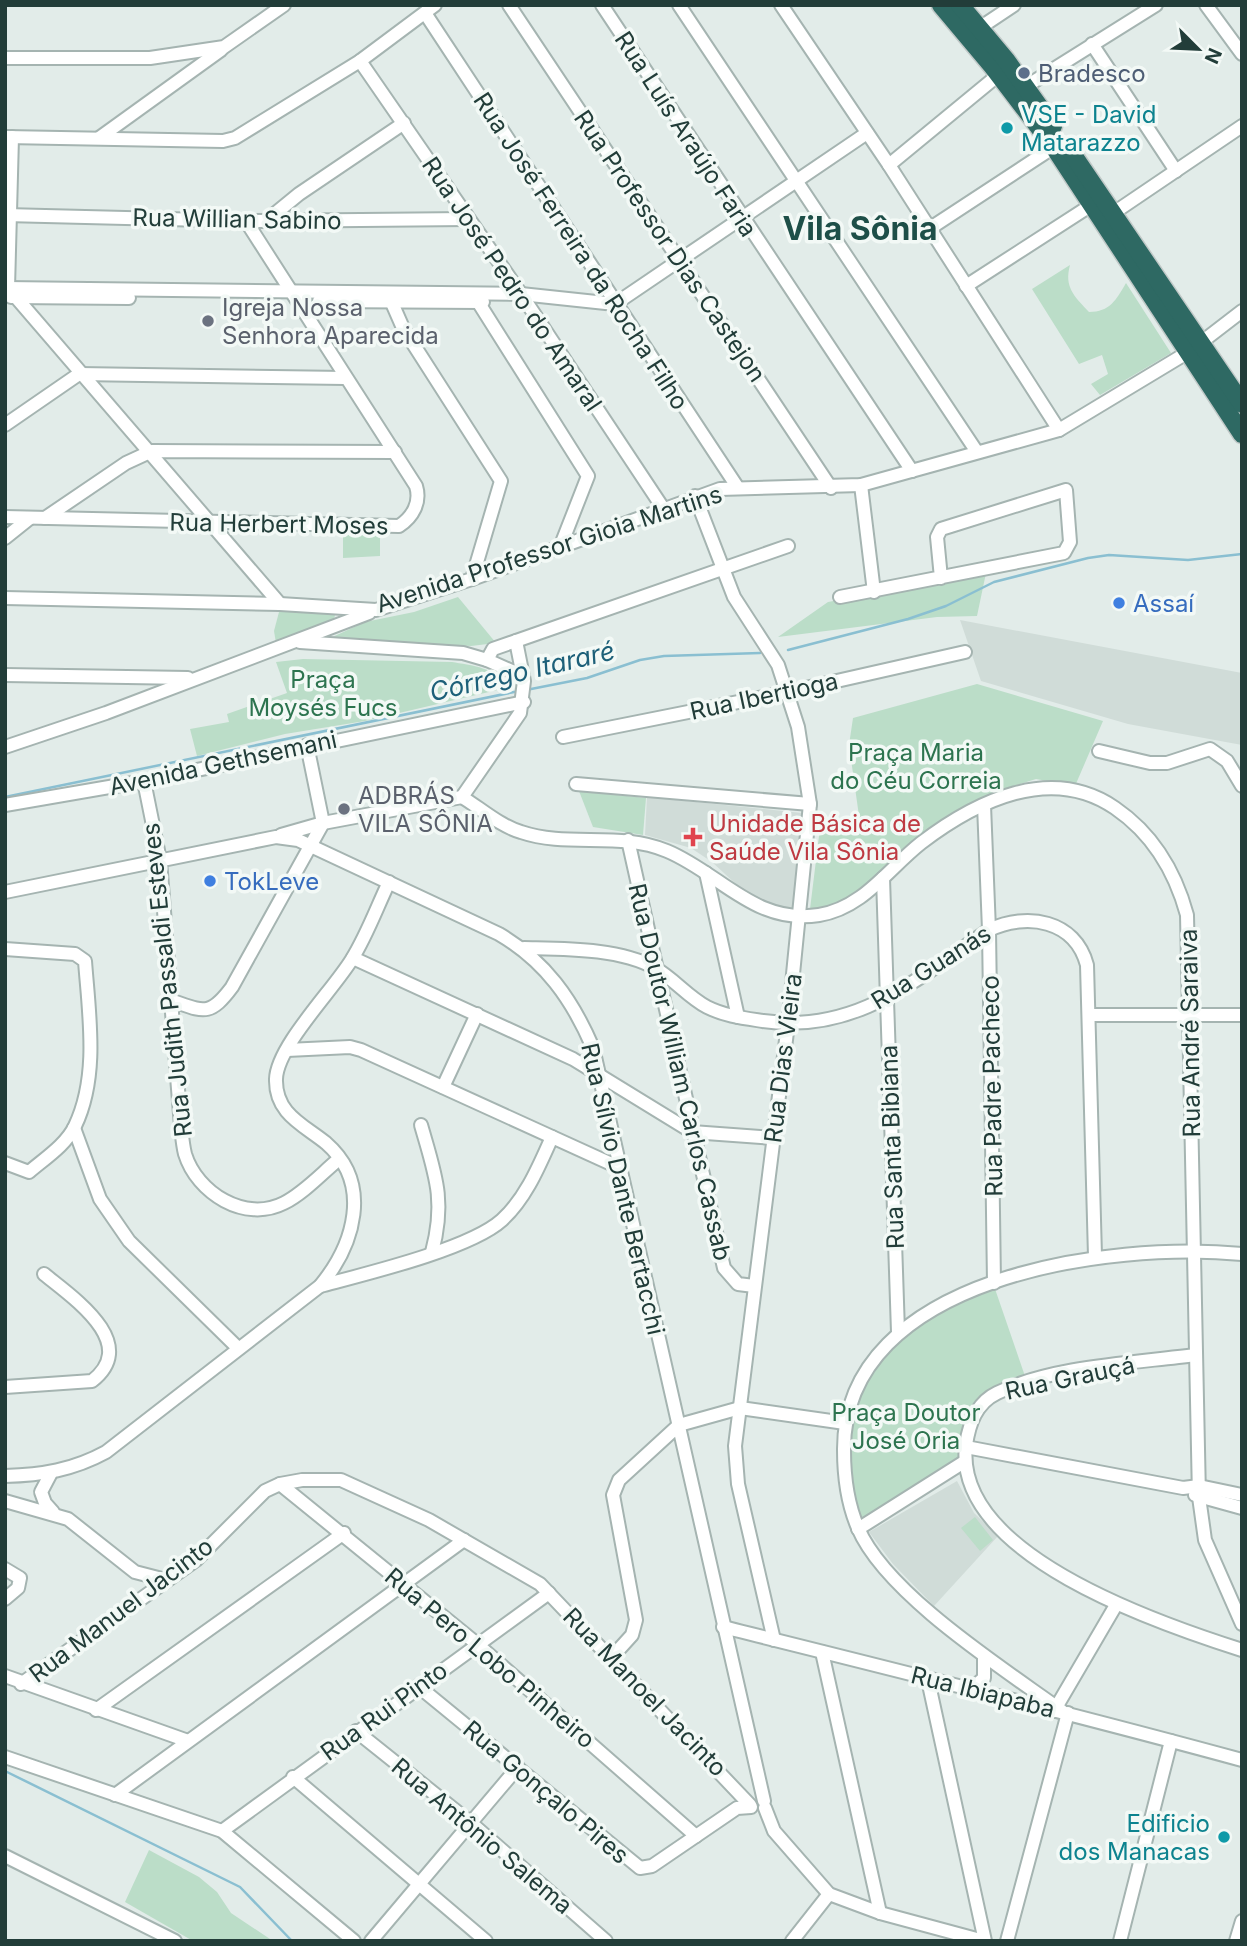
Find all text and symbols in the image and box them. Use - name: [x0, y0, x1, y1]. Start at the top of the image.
- north arrow: [1163, 14, 1233, 84]
- street label: Rua Luís Araújo Faria: [609, 26, 763, 242]
- text: N: [1200, 44, 1227, 67]
- place label: Bradesco: [1038, 59, 1146, 88]
- marker: Bradesco: [1016, 65, 1032, 81]
- street label: Rua José Ferreira da Rocha Filho: [467, 87, 695, 415]
- place label: VSE - David Matarazzo: [1021, 100, 1156, 157]
- street label: Rua Professor Dias Castejon: [568, 105, 772, 387]
- marker: VSE - David Matarazzo: [999, 120, 1015, 136]
- street label: Rua José Pedro do Amaral: [416, 151, 608, 417]
- street label: Rua Willian Sabino: [132, 203, 342, 235]
- district label: Vila Sônia: [782, 209, 938, 248]
- place label: Igreja Nossa Senhora Aparecida: [222, 293, 439, 350]
- marker: Igreja Nossa Senhora Aparecida: [200, 313, 216, 329]
- street label: Avenida Professor Gioia Martins: [372, 479, 726, 619]
- street label: Rua Herbert Moses: [169, 508, 389, 540]
- place label: Assaí: [1133, 589, 1194, 618]
- marker: Assaí: [1111, 595, 1127, 611]
- water label: Córrego Itararé: [426, 635, 618, 707]
- park label: Praça Moysés Fucs: [248, 665, 398, 722]
- street label: Rua Ibertioga: [687, 666, 841, 726]
- street label: Avenida Gethsemani: [107, 725, 339, 801]
- park label: Praça Maria do Céu Correia: [830, 738, 1002, 795]
- place label: ADBRÁS VILA SÔNIA: [358, 780, 493, 838]
- marker: ADBRÁS VILA SÔNIA: [336, 801, 352, 817]
- place label: Unidade Básica de Saúde Vila Sônia: [709, 809, 921, 866]
- street label: Rua Judith Passaldi Esteves: [136, 822, 198, 1138]
- marker: Unidade Básica de Saúde Vila Sônia: [683, 827, 703, 847]
- place label: TokLeve: [224, 867, 319, 896]
- marker: TokLeve: [202, 873, 218, 889]
- street label: Rua Doutor William Carlos Cassab: [622, 881, 738, 1263]
- street label: Rua Guanás: [866, 919, 996, 1015]
- street label: Rua André Saraiva: [1174, 928, 1206, 1138]
- street label: Rua Dias Vieira: [758, 972, 808, 1144]
- street label: Rua Padre Pacheco: [976, 975, 1008, 1197]
- street label: Rua Sílvio Dante Bertacchi: [575, 1040, 671, 1338]
- street label: Rua Santa Bibiana: [874, 1044, 910, 1250]
- street label: Rua Grauçá: [1002, 1350, 1138, 1406]
- park label: Praça Doutor José Oria: [832, 1398, 980, 1455]
- street label: Rua Manuel Jacinto: [23, 1531, 219, 1689]
- street label: Rua Pero Lobo Pinheiro: [379, 1562, 601, 1754]
- street label: Rua Manoel Jacinto: [557, 1602, 733, 1782]
- street label: Rua Rui Pinto: [315, 1655, 453, 1767]
- street label: Rua Ibiapaba: [908, 1660, 1058, 1724]
- street label: Rua Gonçalo Pires: [457, 1714, 635, 1870]
- street label: Rua Antônio Salema: [386, 1752, 578, 1920]
- place label: Edificio dos Manacas: [1059, 1809, 1210, 1866]
- marker: Edificio dos Manacas: [1216, 1829, 1232, 1845]

